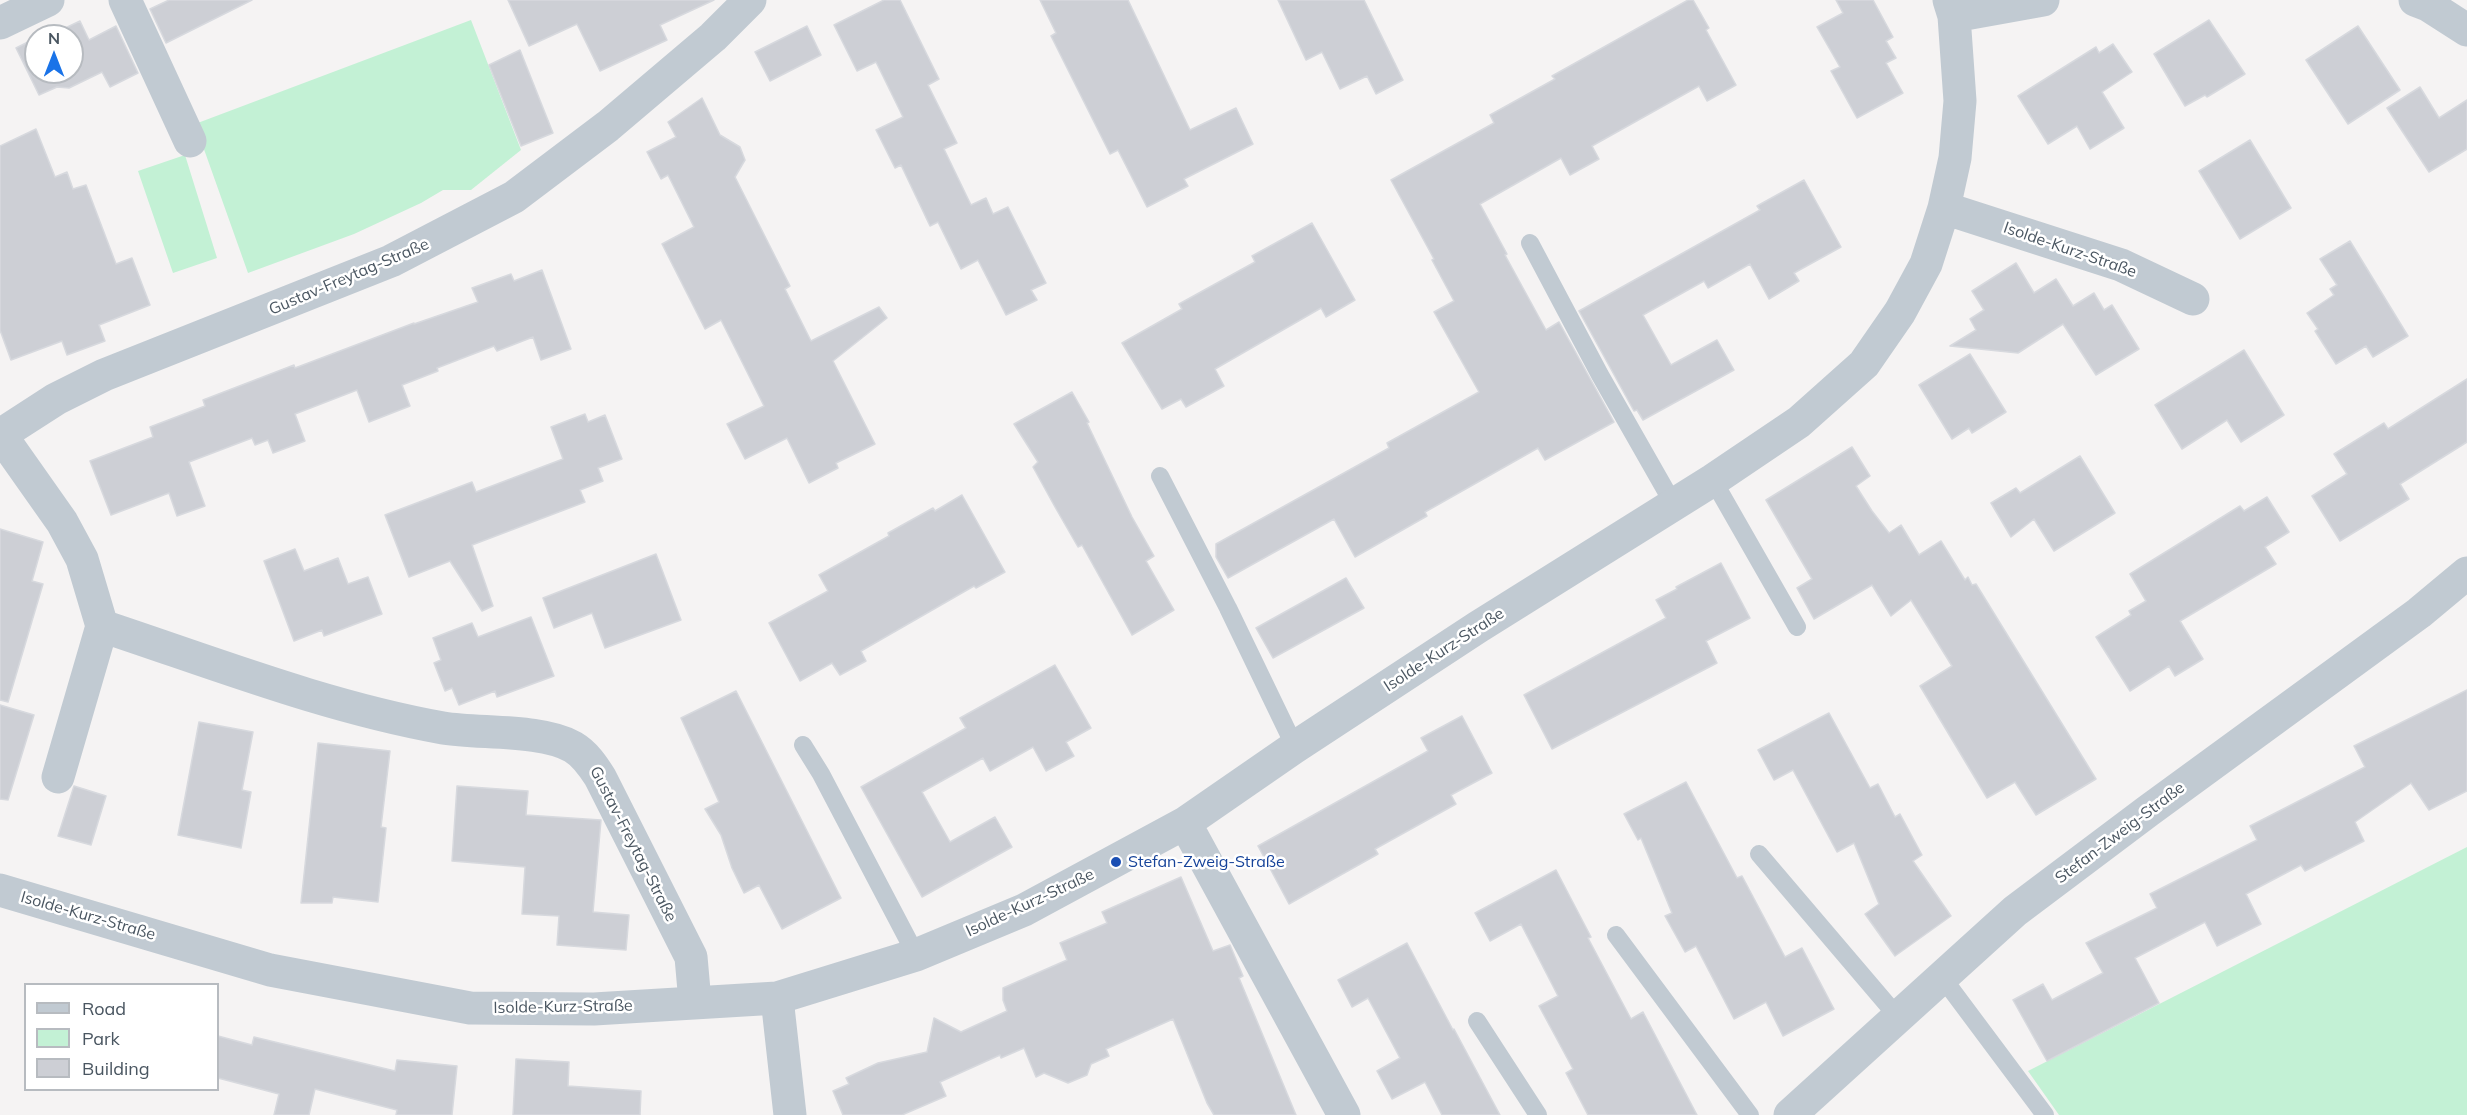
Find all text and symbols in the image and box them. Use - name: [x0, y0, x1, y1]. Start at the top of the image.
- north arrow: [24, 24, 84, 84]
- text: N: [48, 28, 60, 48]
- street label: Isolde-Kurz-Straße: [2001, 218, 2139, 282]
- street label: Gustav-Freytag-Straße: [266, 235, 432, 319]
- street label: Isolde-Kurz-Straße: [1380, 604, 1508, 696]
- street label: Gustav-Freytag-Straße: [585, 763, 681, 925]
- street label: Stefan-Zweig-Straße: [2052, 778, 2188, 888]
- place label: Stefan-Zweig-Straße: [1128, 852, 1285, 872]
- marker: Stefan-Zweig-Straße: [1109, 855, 1123, 869]
- street label: Isolde-Kurz-Straße: [963, 865, 1097, 941]
- street label: Isolde-Kurz-Straße: [18, 888, 158, 944]
- legend: [24, 983, 219, 1091]
- street label: Isolde-Kurz-Straße: [493, 996, 633, 1018]
- text: Road: [82, 997, 126, 1020]
- text: Park: [82, 1027, 120, 1050]
- text: Building: [82, 1057, 150, 1080]

